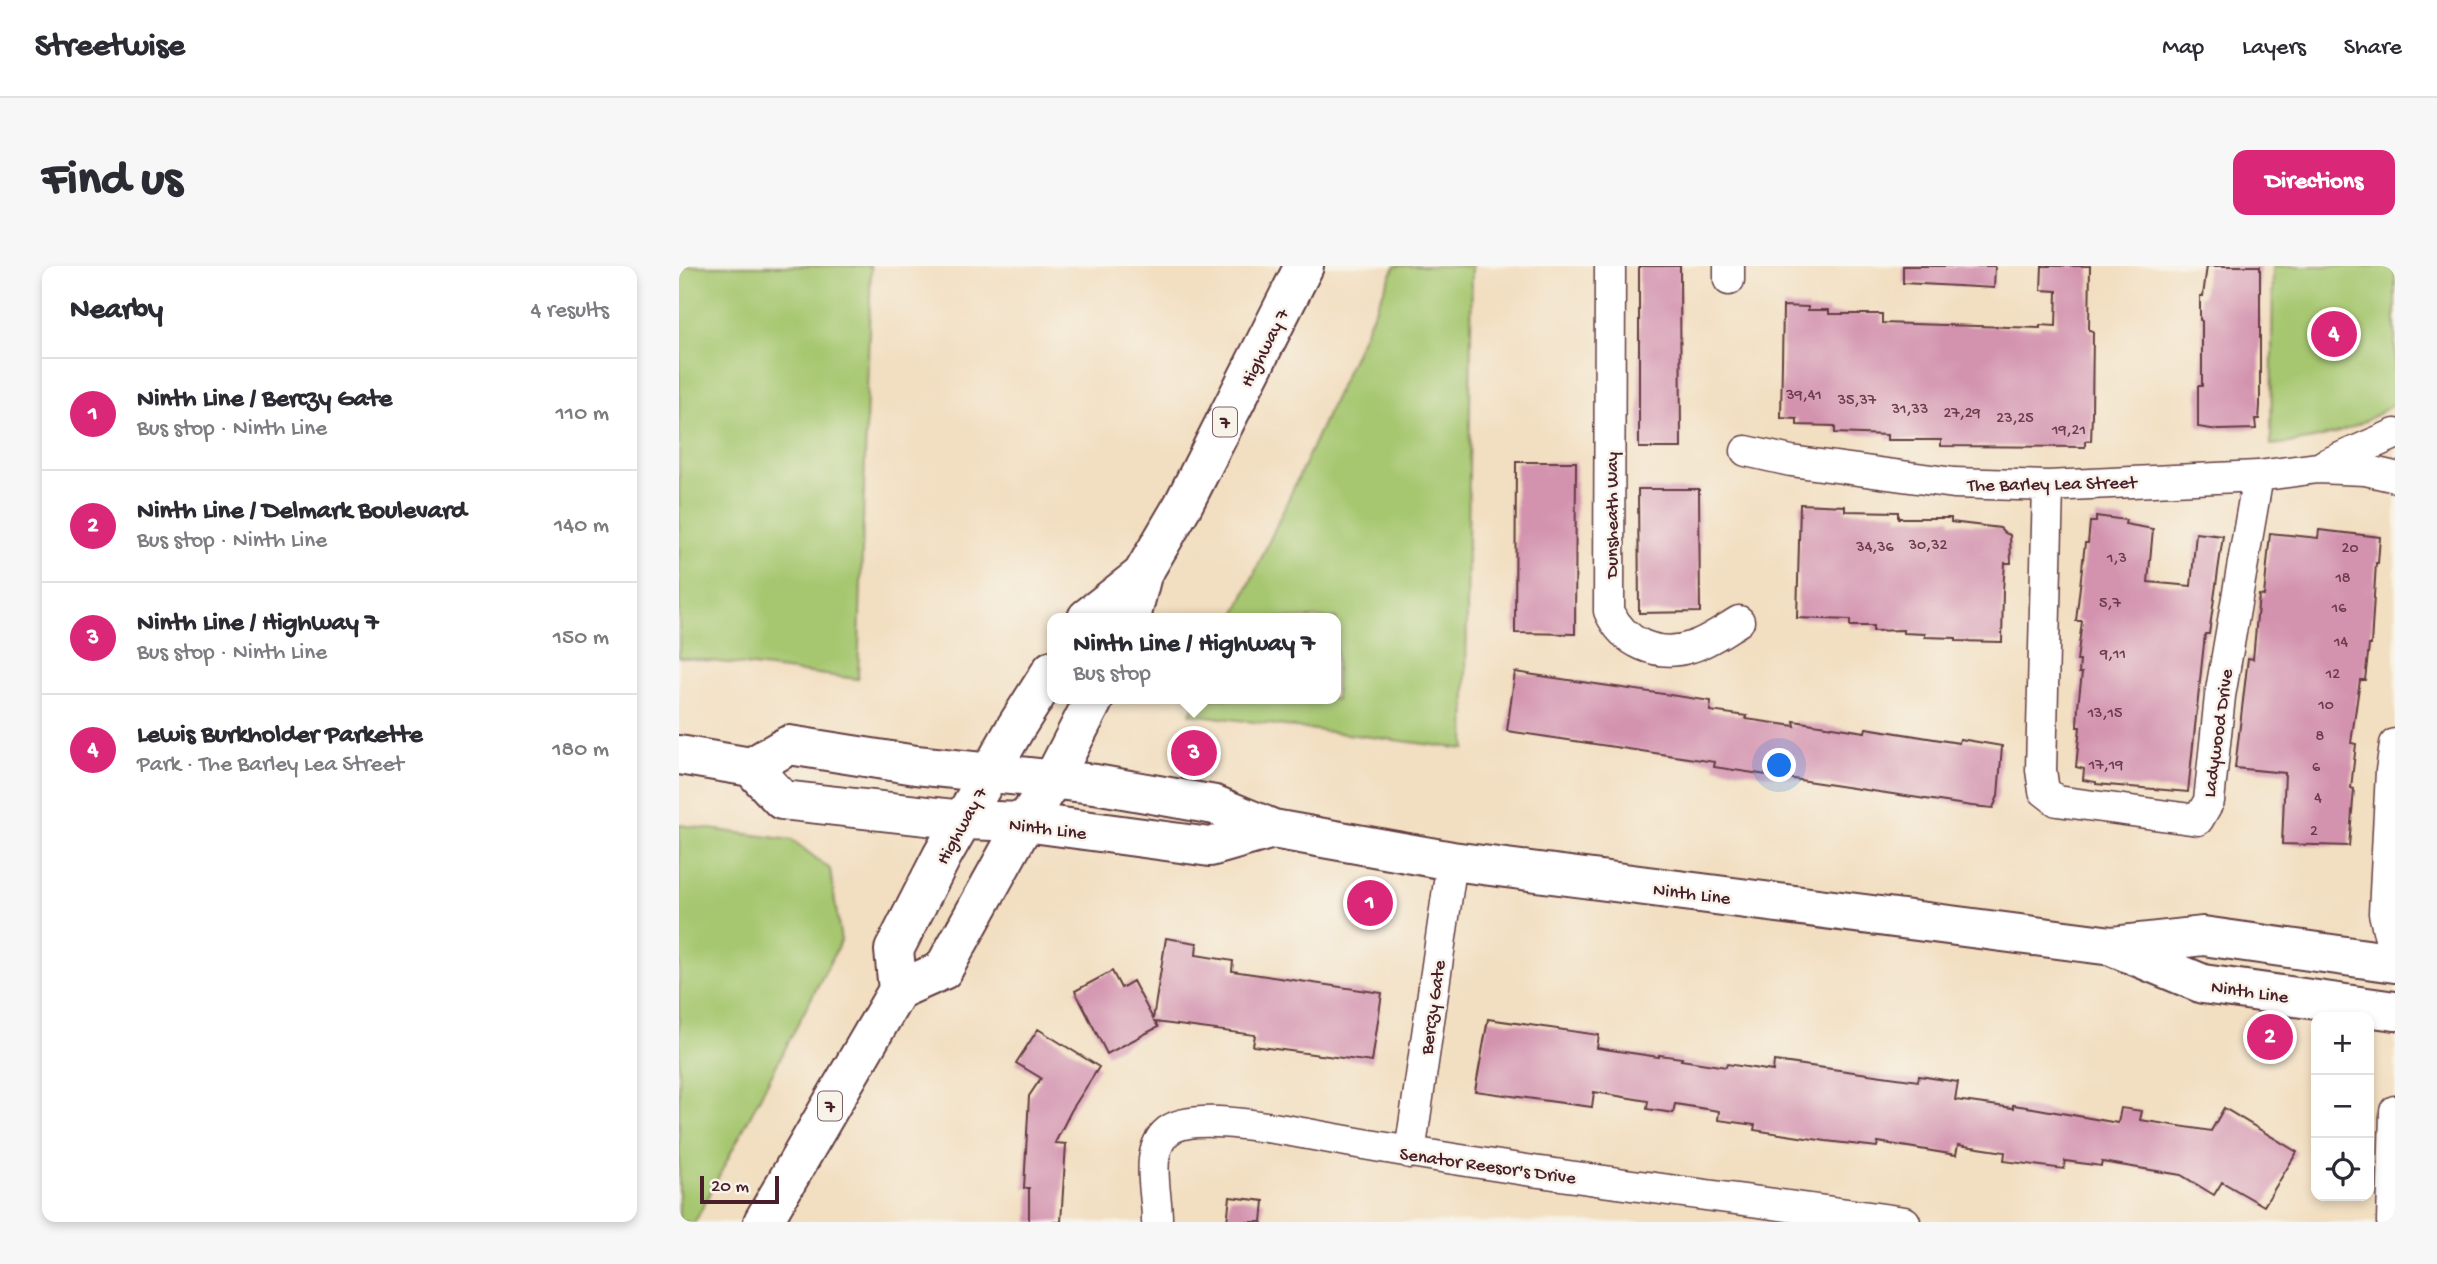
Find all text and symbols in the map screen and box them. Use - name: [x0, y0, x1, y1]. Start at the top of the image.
- text: Streetwise: [35, 29, 185, 67]
- text: Map: [2162, 34, 2204, 63]
- text: Layers: [2242, 34, 2306, 63]
- text: Share: [2344, 34, 2402, 63]
- button: Directions: [2233, 150, 2395, 215]
- text: Find us: [42, 153, 182, 211]
- text: Nearby: [70, 294, 163, 329]
- text: 4 results: [530, 298, 609, 325]
- street label: Highway 7: [1237, 305, 1296, 392]
- pin: 4: [2311, 308, 2357, 360]
- text: Ninth Line / Berczy Gate: [137, 385, 392, 416]
- house number: 39,41: [1785, 387, 1822, 406]
- house number: 35,37: [1837, 392, 1877, 411]
- text: 1: [88, 401, 98, 428]
- text: 110 m: [556, 401, 609, 428]
- house number: 31,33: [1891, 401, 1928, 420]
- house number: 27,29: [1943, 405, 1981, 424]
- road number: 7: [1213, 407, 1237, 436]
- house number: 23,25: [1996, 410, 2034, 429]
- text: Bus stop · Ninth Line: [137, 416, 327, 443]
- house number: 19,21: [2051, 422, 2086, 441]
- street label: Dunsheath Way: [1602, 451, 1625, 580]
- street label: The Barley Lea Street: [1966, 472, 2139, 498]
- text: Ninth Line / Delmark Boulevard: [137, 497, 467, 528]
- text: 2: [87, 513, 99, 540]
- text: 140 m: [554, 513, 609, 540]
- text: Bus stop · Ninth Line: [137, 528, 327, 555]
- house number: 30,32: [1908, 537, 1947, 556]
- house number: 34,36: [1855, 539, 1895, 558]
- house number: 20: [2342, 540, 2358, 559]
- house number: 1,3: [2106, 550, 2127, 569]
- house number: 18: [2334, 570, 2351, 589]
- house number: 5,7: [2099, 595, 2122, 614]
- house number: 16: [2331, 600, 2347, 619]
- text: Ninth Line / Highway 7: [137, 609, 378, 640]
- popup: [1047, 613, 1341, 704]
- text: 3: [87, 625, 99, 652]
- text: 150 m: [553, 625, 609, 652]
- text: Ninth Line / Highway 7: [1073, 630, 1315, 661]
- house number: 14: [2333, 634, 2348, 653]
- text: Bus stop · Ninth Line: [137, 640, 327, 667]
- house number: 9,11: [2099, 646, 2126, 665]
- text: Bus stop: [1073, 661, 1151, 688]
- house number: 12: [2325, 666, 2340, 685]
- street label: Ladywood Drive: [2199, 668, 2240, 799]
- house number: 10: [2317, 697, 2334, 716]
- house number: 13,15: [2087, 705, 2122, 724]
- text: Lewis Burkholder Parkette: [137, 721, 423, 752]
- pin: 3: [1171, 727, 1217, 779]
- house number: 8: [2316, 728, 2325, 747]
- text: 4: [88, 737, 98, 764]
- text: 180 m: [552, 737, 609, 764]
- your location: [1762, 748, 1796, 782]
- text: Park · The Barley Lea Street: [137, 752, 404, 779]
- house number: 17,19: [2088, 757, 2123, 776]
- house number: 6: [2312, 759, 2321, 778]
- street label: Highway 7: [932, 783, 994, 869]
- house number: 4: [2314, 790, 2322, 809]
- street label: Ninth Line: [1008, 814, 1088, 847]
- house number: 2: [2310, 823, 2318, 842]
- pin: 1: [1347, 877, 1393, 929]
- street label: Ninth Line: [1652, 879, 1732, 912]
- street label: Berczy Gate: [1416, 959, 1452, 1057]
- street label: Ninth Line: [2209, 977, 2290, 1010]
- pin: 2: [2247, 1011, 2293, 1063]
- map controls: [2311, 1012, 2374, 1201]
- button: +: [2311, 1012, 2374, 1075]
- button: −: [2311, 1075, 2374, 1138]
- road number: 7: [818, 1092, 842, 1120]
- button: locate: [2311, 1138, 2374, 1201]
- street label: Senator Reesor's Drive: [1398, 1144, 1577, 1191]
- scale bar: [700, 1173, 779, 1205]
- text: 20 m: [711, 1176, 749, 1199]

